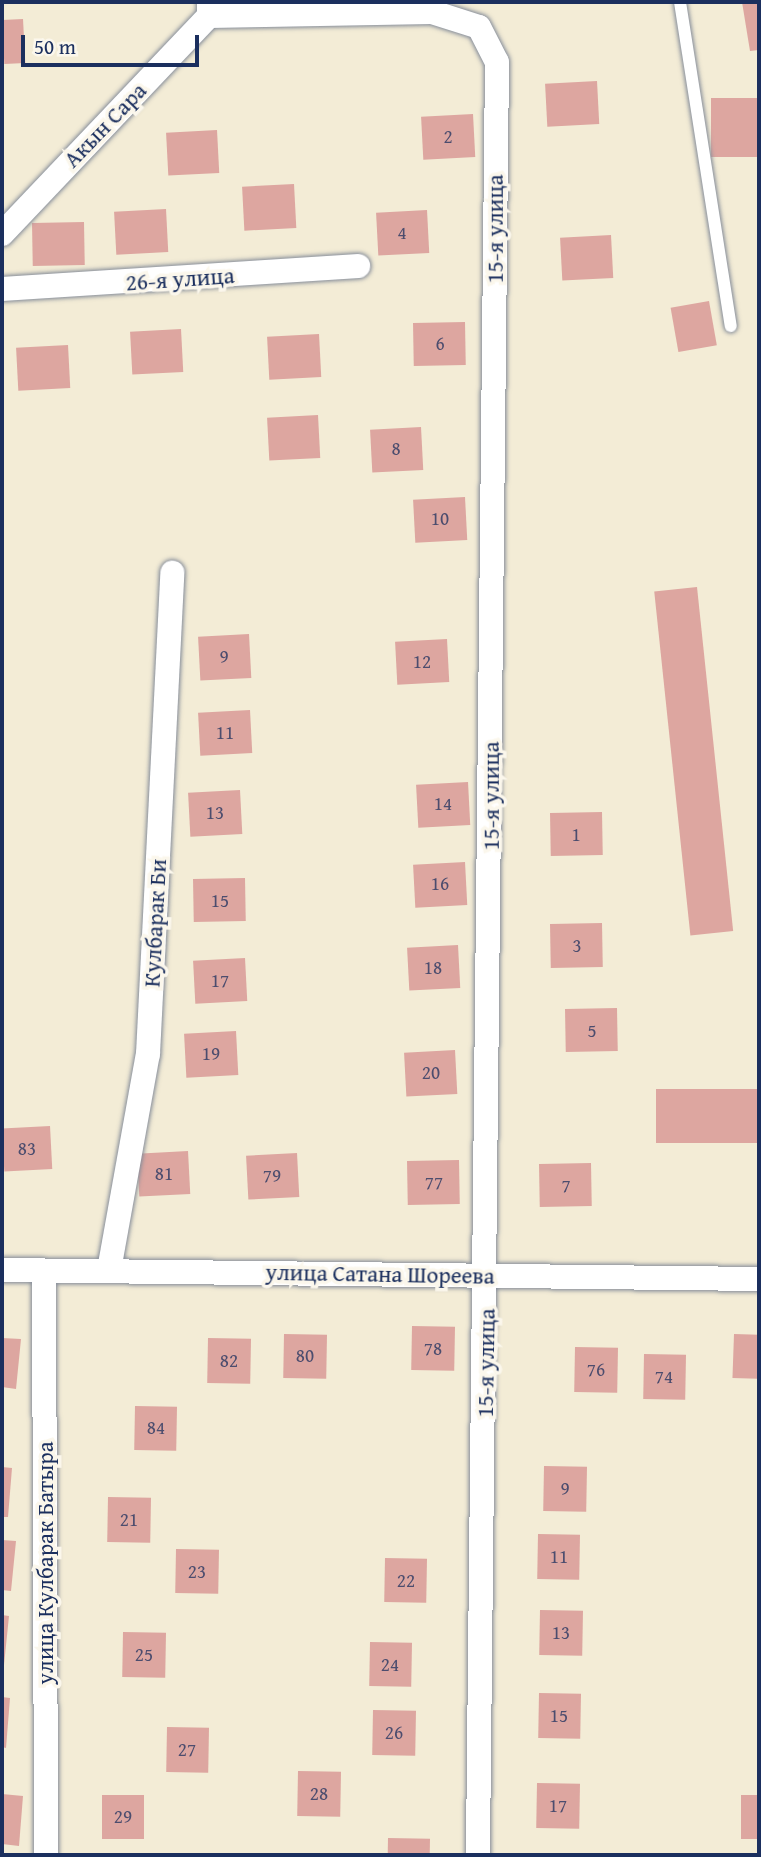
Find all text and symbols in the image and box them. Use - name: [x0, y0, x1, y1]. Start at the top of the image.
- scale bar: [24, 21, 203, 65]
- text: 50 m: [34, 31, 76, 62]
- street label: Акын Сара: [58, 77, 152, 173]
- house number: 2: [443, 126, 453, 148]
- street label: 15-я улица: [481, 175, 509, 283]
- house number: 4: [397, 222, 407, 244]
- street label: 26-я улица: [125, 261, 235, 297]
- house number: 6: [435, 333, 445, 355]
- house number: 8: [391, 438, 401, 460]
- house number: 10: [431, 508, 449, 530]
- house number: 9: [219, 646, 229, 668]
- house number: 12: [413, 651, 431, 673]
- house number: 11: [216, 722, 234, 744]
- street label: 15-я улица: [477, 742, 505, 850]
- house number: 14: [434, 793, 452, 815]
- house number: 13: [206, 802, 224, 824]
- house number: 1: [571, 824, 581, 846]
- street label: Кулбарак Би: [138, 858, 172, 988]
- house number: 16: [431, 873, 449, 895]
- house number: 15: [211, 890, 229, 912]
- house number: 3: [572, 935, 582, 957]
- house number: 18: [424, 957, 442, 979]
- house number: 17: [211, 970, 229, 992]
- house number: 5: [587, 1020, 597, 1042]
- house number: 19: [202, 1043, 220, 1065]
- house number: 20: [422, 1062, 440, 1084]
- house number: 83: [18, 1138, 36, 1160]
- house number: 81: [155, 1163, 173, 1185]
- house number: 79: [263, 1165, 281, 1187]
- house number: 77: [425, 1172, 443, 1194]
- house number: 7: [561, 1175, 571, 1197]
- street label: улица Сатана Шореева: [265, 1258, 495, 1290]
- street label: 15-я улица: [471, 1308, 501, 1418]
- house number: 78: [424, 1338, 442, 1360]
- house number: 80: [296, 1345, 314, 1367]
- house number: 82: [220, 1350, 238, 1372]
- house number: 76: [587, 1359, 605, 1381]
- house number: 74: [655, 1366, 673, 1388]
- house number: 84: [147, 1417, 165, 1439]
- street label: улица Кулбарак Батыра: [31, 1441, 59, 1685]
- house number: 9: [560, 1478, 570, 1500]
- house number: 21: [120, 1509, 138, 1531]
- house number: 11: [550, 1546, 568, 1568]
- house number: 23: [188, 1561, 206, 1583]
- house number: 22: [397, 1570, 415, 1592]
- house number: 13: [552, 1622, 570, 1644]
- house number: 25: [135, 1644, 153, 1666]
- house number: 24: [381, 1654, 399, 1676]
- house number: 15: [550, 1705, 568, 1727]
- house number: 26: [385, 1722, 403, 1744]
- house number: 27: [178, 1739, 196, 1761]
- house number: 28: [310, 1783, 328, 1805]
- house number: 17: [549, 1795, 567, 1817]
- house number: 29: [114, 1806, 132, 1828]

